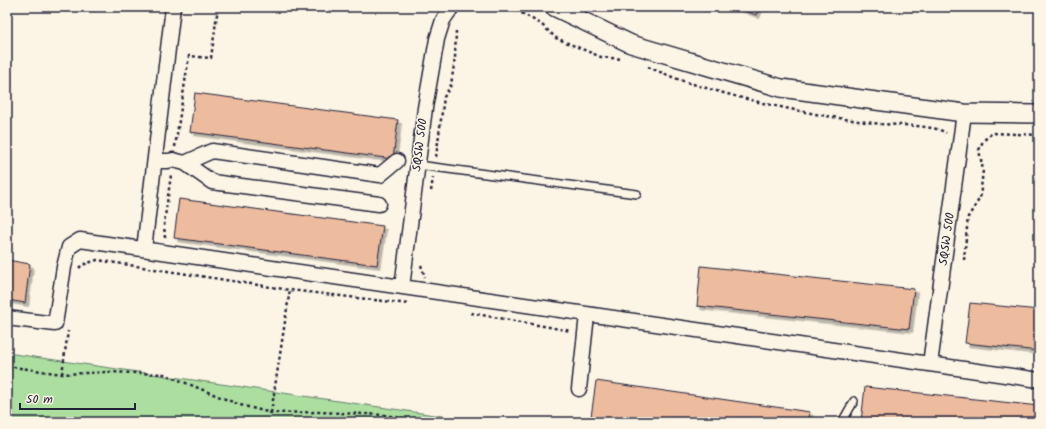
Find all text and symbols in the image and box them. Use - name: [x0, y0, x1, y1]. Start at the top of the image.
- street label: SQSW 500: [407, 118, 433, 172]
- street label: SQSW 500: [934, 211, 960, 267]
- scale bar: [20, 385, 135, 411]
- text: 50 m: [26, 390, 53, 409]

